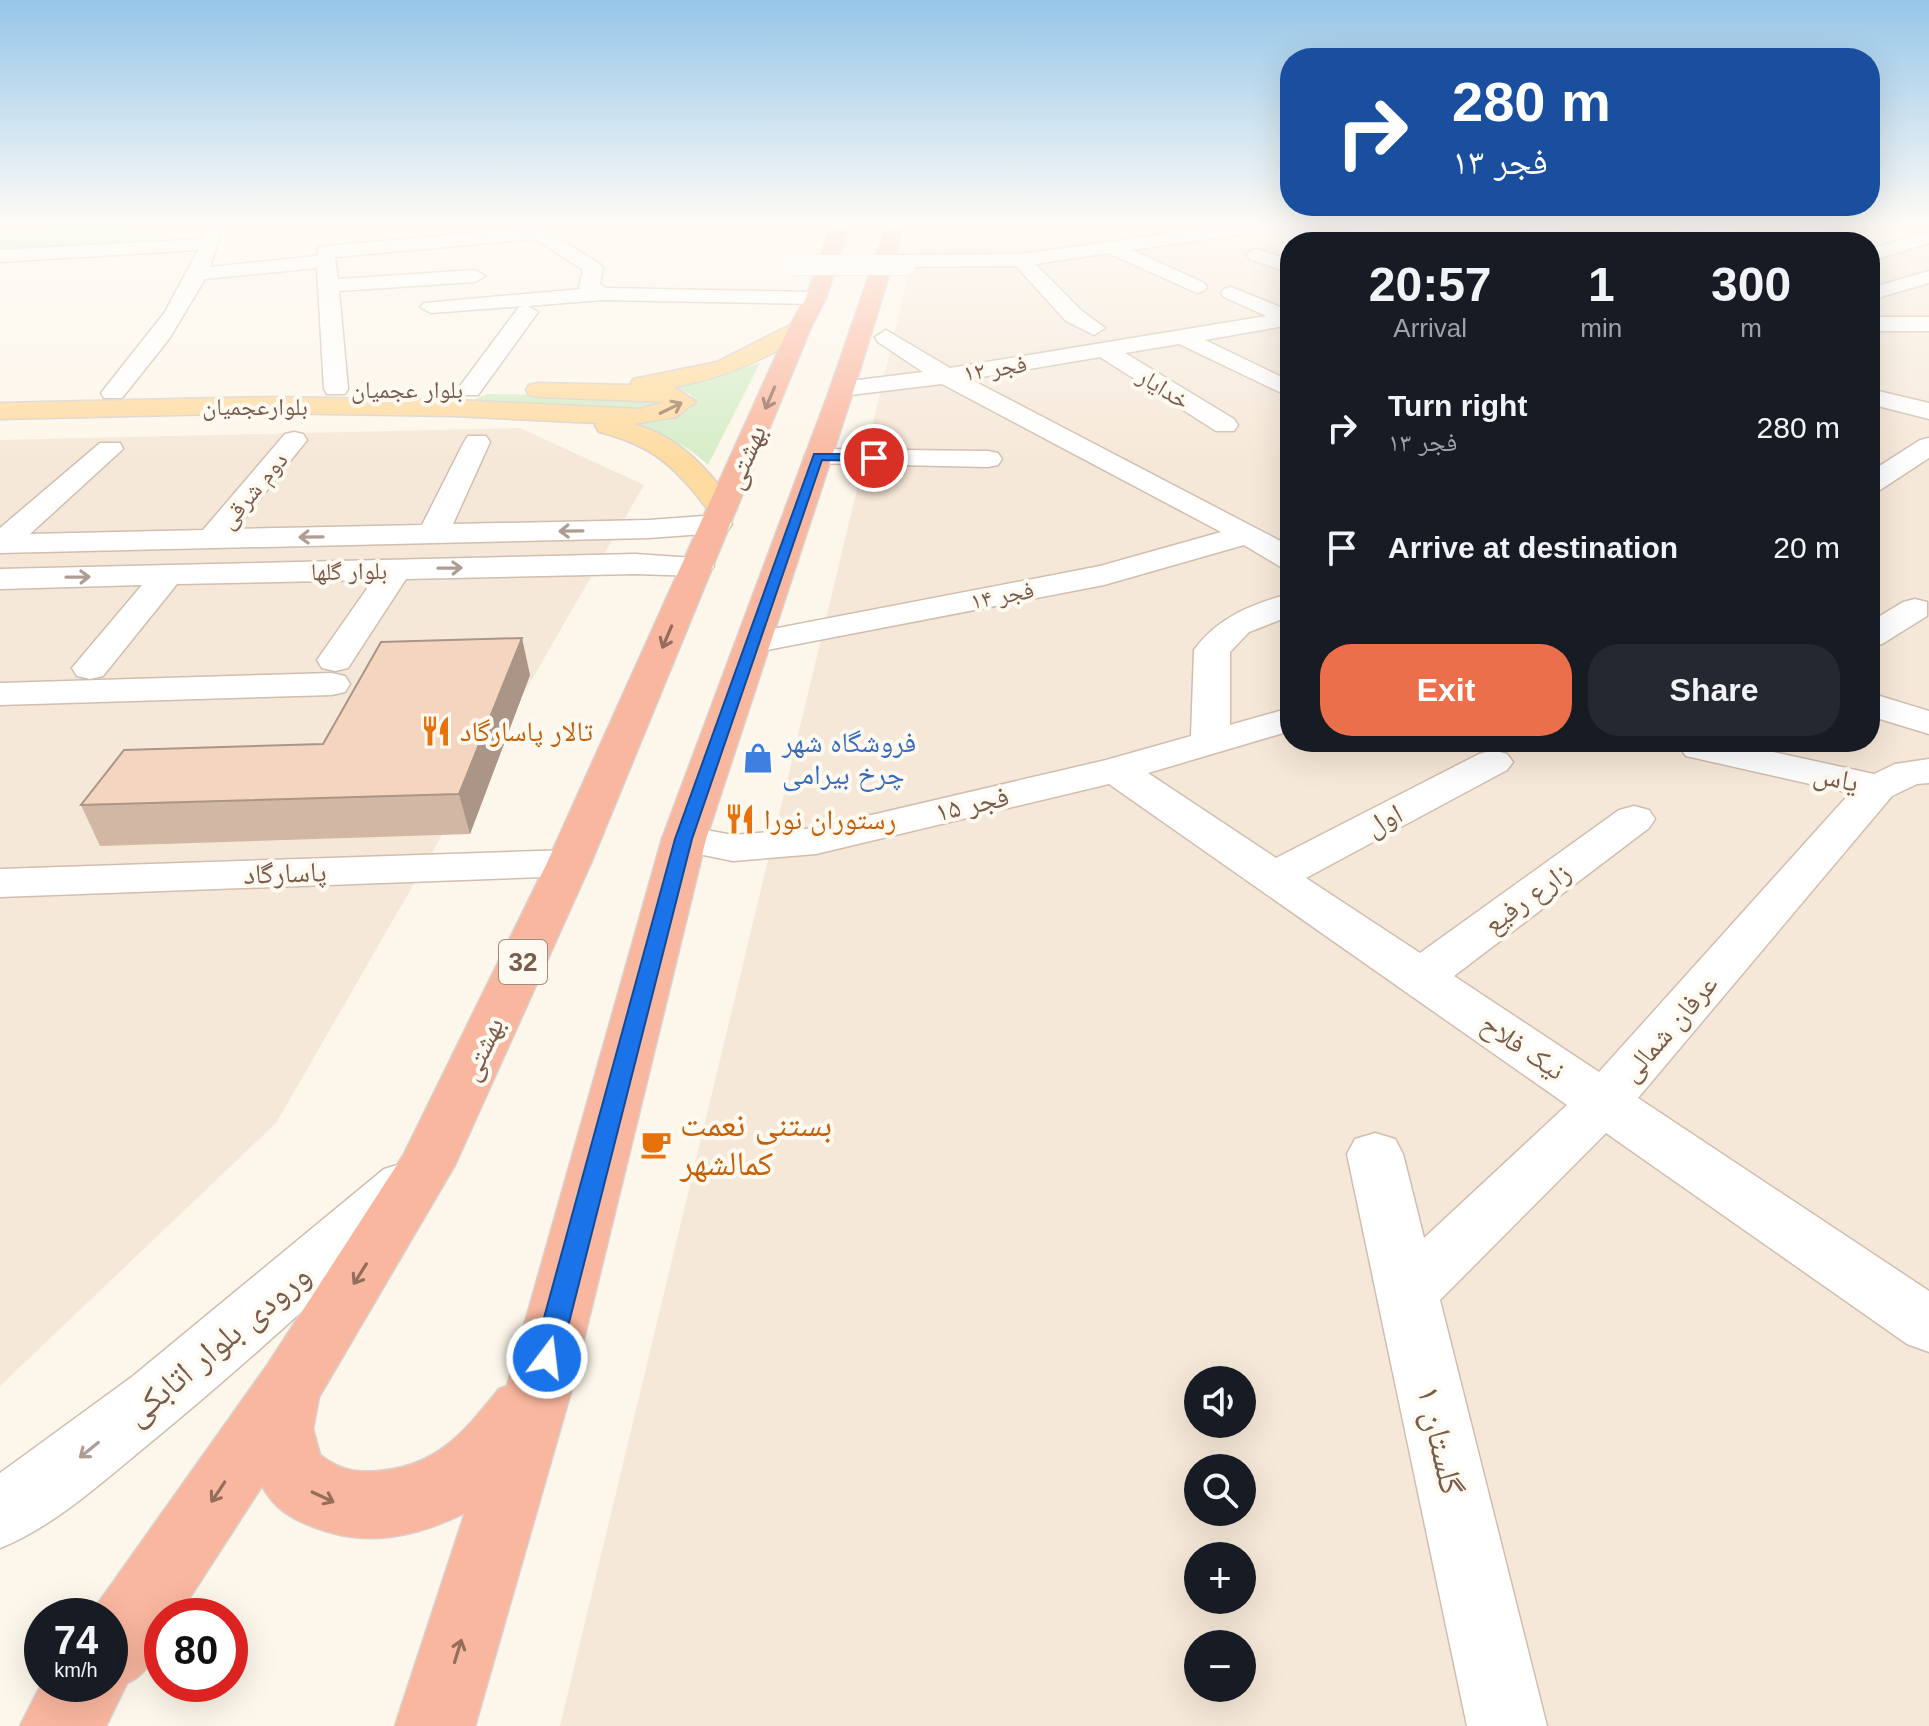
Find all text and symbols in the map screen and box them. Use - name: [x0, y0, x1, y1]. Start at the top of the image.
- text: 280 m: [1452, 70, 1611, 133]
- icon: right: [1320, 80, 1424, 184]
- text: فجر ۱۳: [1452, 141, 1548, 182]
- text: 20:57: [1369, 258, 1492, 311]
- text: 1: [1588, 258, 1615, 311]
- text: 300: [1711, 258, 1791, 311]
- text: Arrival: [1393, 313, 1467, 343]
- text: min: [1580, 313, 1622, 343]
- text: m: [1740, 313, 1762, 343]
- street label: فجر ۱۲: [961, 350, 1029, 387]
- street label: خدایار: [1132, 361, 1195, 415]
- street label: بلوار عجمیان: [351, 376, 463, 404]
- one-way arrow: [761, 386, 776, 410]
- text: Turn right: [1388, 389, 1527, 422]
- street label: بلوارعجمیان: [202, 393, 308, 421]
- one-way arrow: [658, 400, 682, 415]
- icon: right: [1320, 406, 1364, 450]
- text: 280 m: [1757, 411, 1840, 444]
- street label: بهشتی: [718, 420, 774, 494]
- pin: [840, 424, 908, 492]
- text: فجر ۱۳: [1388, 427, 1457, 457]
- icon: arrive: [852, 436, 896, 480]
- street label: دوم شرقی: [213, 446, 295, 536]
- one-way arrow: [558, 523, 585, 539]
- icon: arrive: [1320, 526, 1364, 570]
- one-way arrow: [298, 529, 325, 544]
- text: Arrive at destination: [1388, 531, 1678, 564]
- text: 20 m: [1773, 531, 1840, 564]
- street label: بلوار گلها: [311, 557, 387, 586]
- one-way arrow: [436, 561, 463, 576]
- one-way arrow: [64, 569, 91, 584]
- street label: فجر ۱۴: [968, 576, 1036, 615]
- one-way arrow: [659, 624, 674, 649]
- button: Exit: [1320, 644, 1572, 736]
- button: Share: [1588, 644, 1840, 736]
- restaurant icon: تالار پاسارگاد: [419, 714, 453, 748]
- place label: تالار پاسارگاد: [460, 716, 593, 748]
- place label: فروشگاه شهر چرخ بیرامی: [781, 727, 916, 792]
- shop icon: فروشگاه شهر چرخ بیرامی: [741, 741, 775, 775]
- street label: یاس: [1810, 758, 1861, 800]
- street label: فجر ۱۵: [932, 781, 1012, 827]
- street label: اول: [1361, 798, 1408, 843]
- restaurant icon: رستوران نورا: [723, 802, 757, 836]
- place label: رستوران نورا: [764, 804, 896, 836]
- street label: پاسارگاد: [243, 856, 327, 891]
- street label: زارع رفیع: [1478, 856, 1577, 941]
- road number: 32: [499, 940, 547, 984]
- street label: عرفان شمالی: [1614, 968, 1725, 1089]
- street label: نیک فلاح: [1474, 1008, 1571, 1088]
- street label: بهشتی: [454, 1012, 512, 1086]
- place label: بستنی نعمت کمالشهر: [679, 1105, 832, 1182]
- cafe icon: بستنی نعمت کمالشهر: [639, 1127, 673, 1161]
- street label: ورودی بلوار اتابکی: [117, 1255, 319, 1434]
- one-way arrow: [351, 1262, 367, 1285]
- position arrow: [505, 1316, 589, 1400]
- map controls: [1184, 1366, 1256, 1702]
- button: sound: [1184, 1366, 1256, 1438]
- street label: گلستان ۱: [1408, 1382, 1472, 1499]
- one-way arrow: [79, 1441, 100, 1459]
- button: search: [1184, 1454, 1256, 1526]
- one-way arrow: [210, 1480, 226, 1503]
- one-way arrow: [310, 1490, 334, 1505]
- button: +: [1184, 1542, 1256, 1614]
- speed limit sign: 80: [144, 1598, 248, 1702]
- text: 74: [54, 1618, 98, 1662]
- button: −: [1184, 1630, 1256, 1702]
- one-way arrow: [451, 1639, 466, 1665]
- text: km/h: [54, 1659, 98, 1681]

